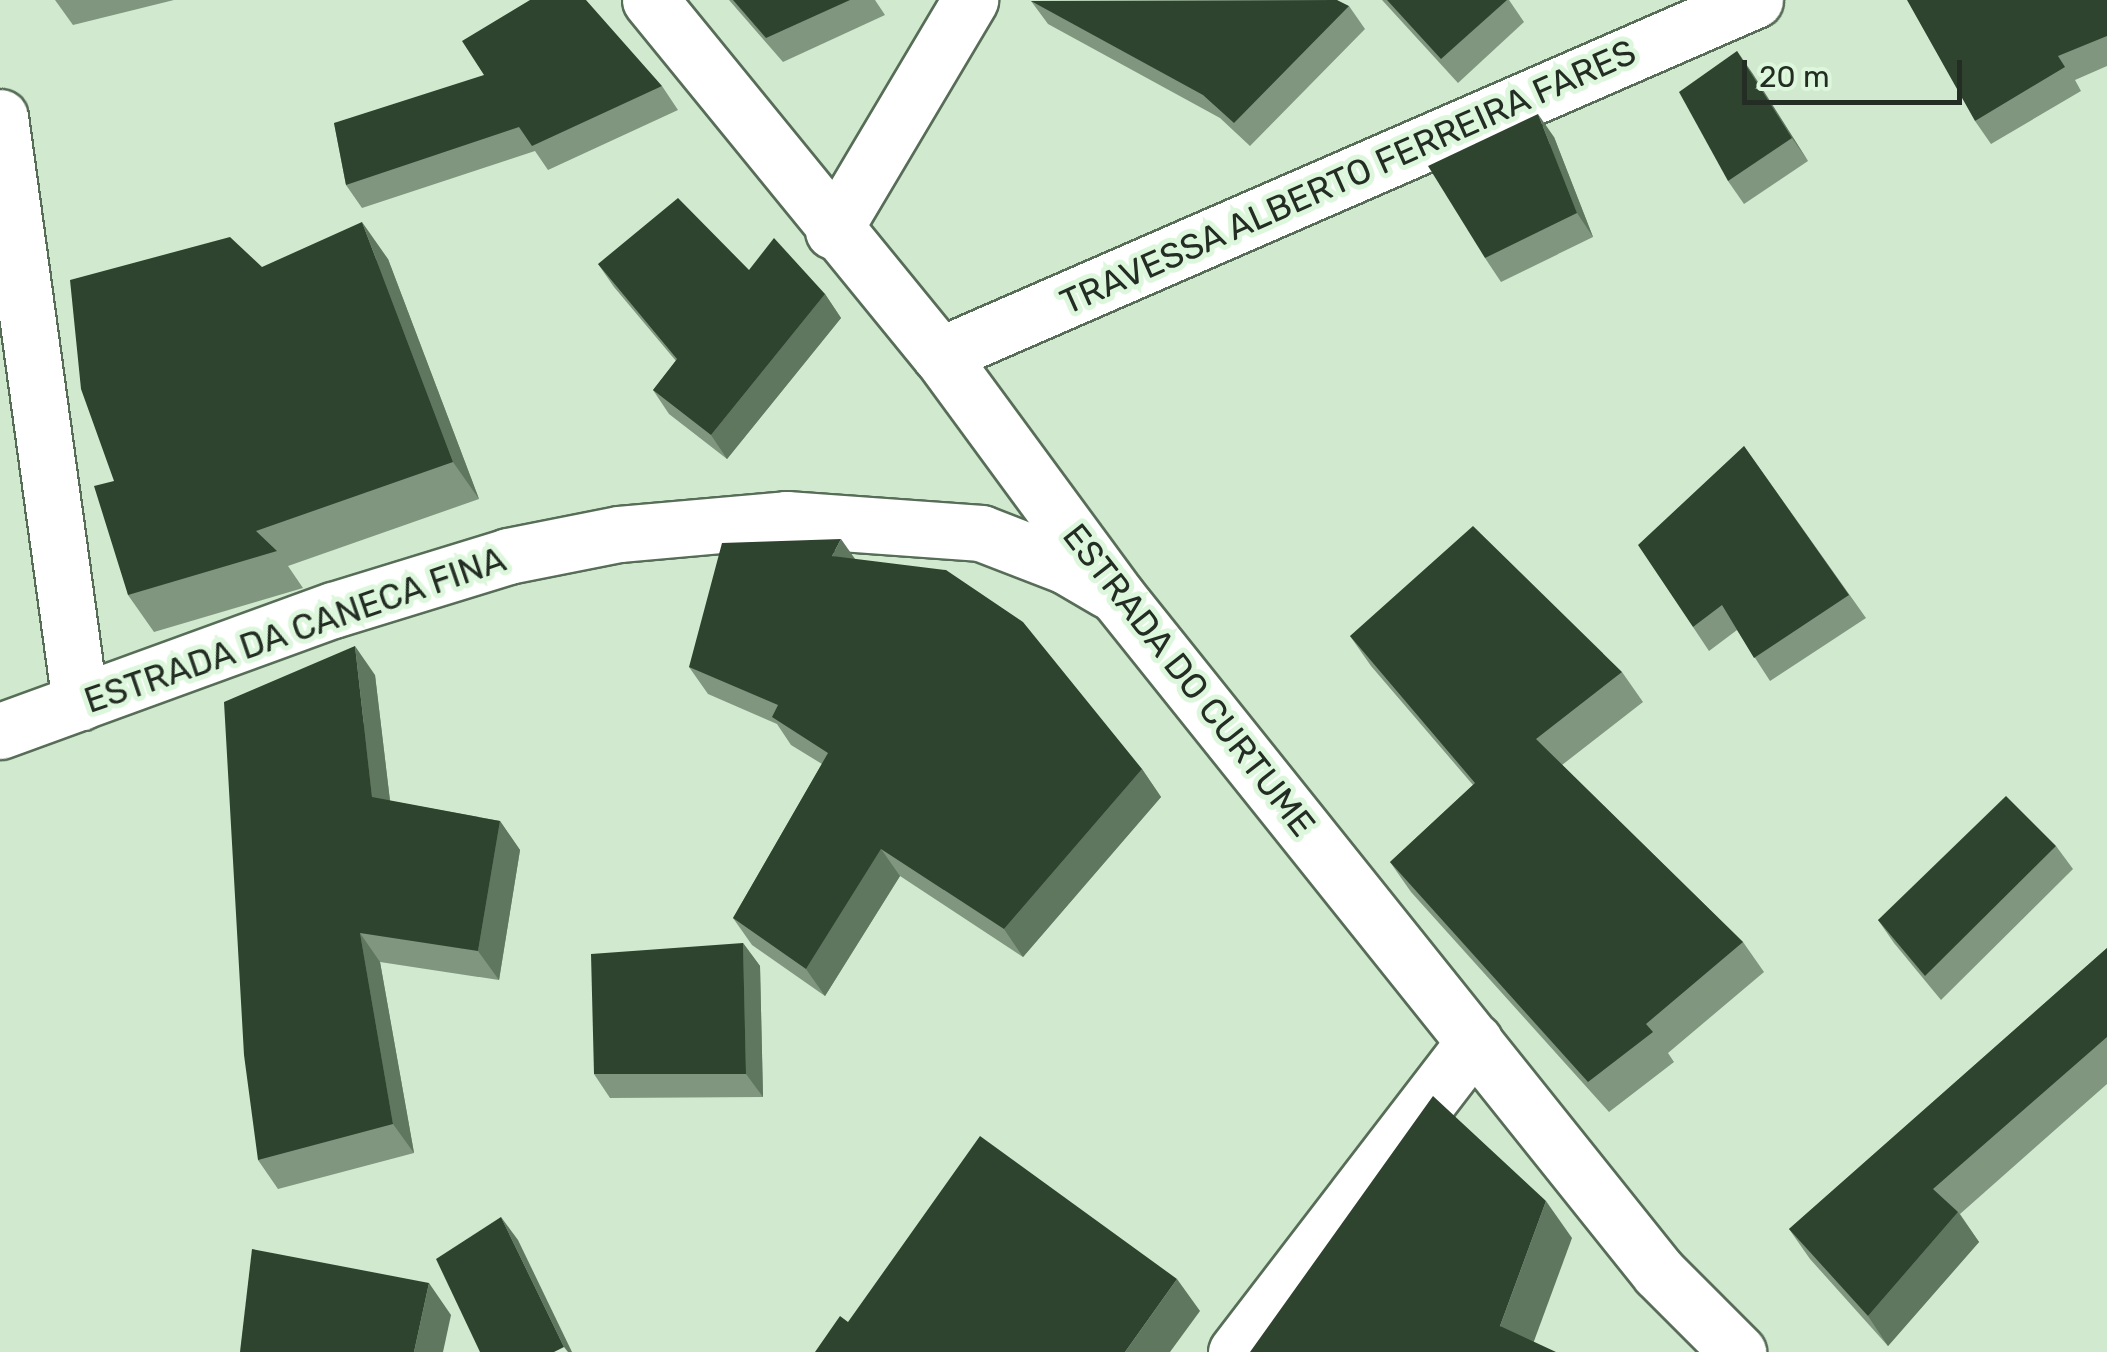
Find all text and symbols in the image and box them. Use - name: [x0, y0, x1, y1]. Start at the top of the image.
- street label: TRAVESSA ALBERTO FERREIRA FARES: [1053, 30, 1643, 324]
- scale bar: [1747, 40, 1967, 102]
- text: 20 m: [1759, 59, 1830, 95]
- street label: ESTRADA DO CURTUME: [1054, 515, 1324, 845]
- street label: ESTRADA DA CANECA FINA: [78, 538, 512, 722]

